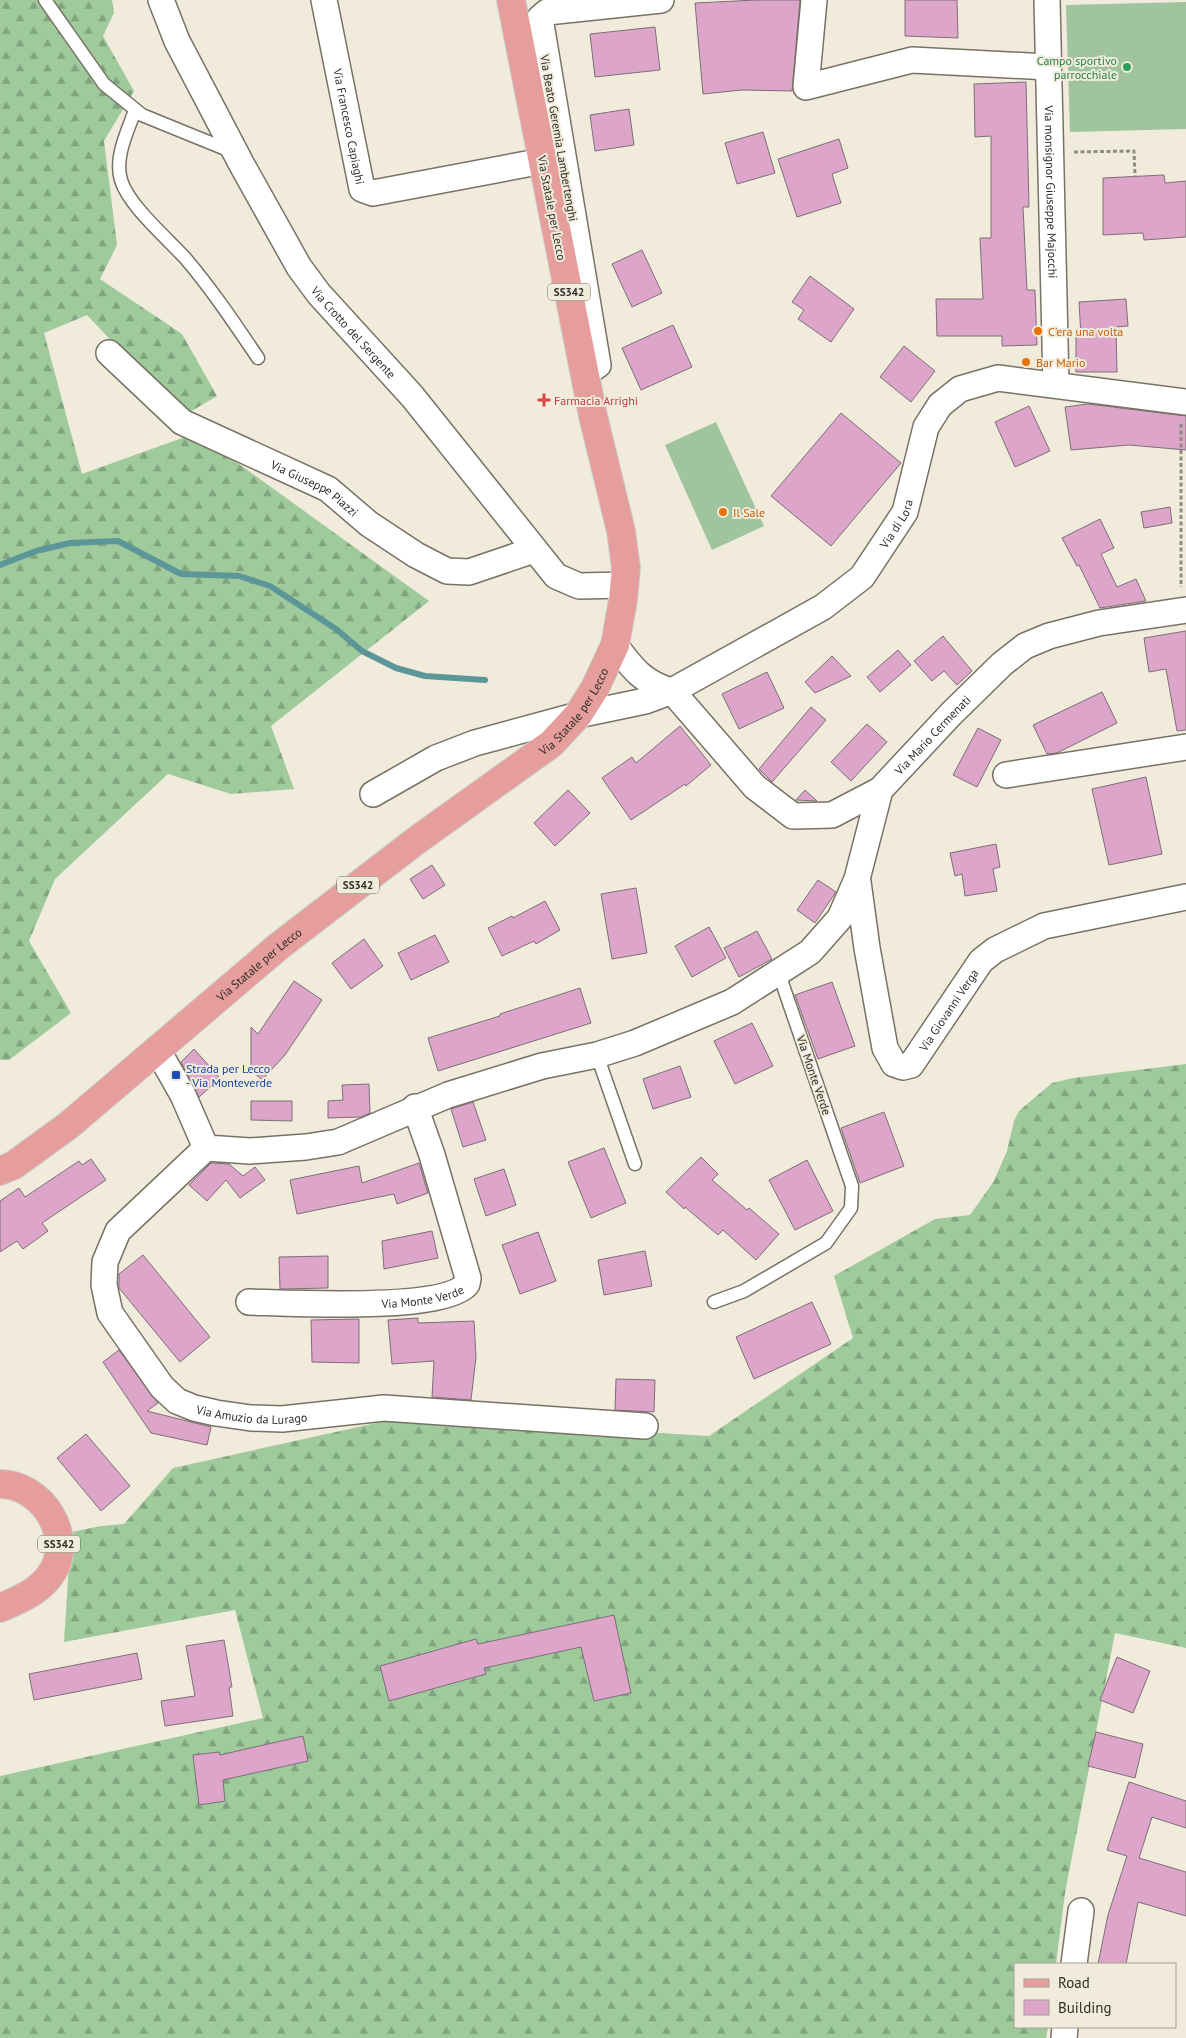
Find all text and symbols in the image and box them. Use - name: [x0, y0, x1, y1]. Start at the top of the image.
- street label: Via Beato Geremia Lambertenghi: [537, 52, 581, 223]
- place label: Campo sportivo parrocchiale: [1037, 53, 1117, 82]
- marker: Campo sportivo parrocchiale: [1121, 61, 1133, 73]
- street label: Via Francesco Capiaghi: [330, 66, 368, 186]
- street label: Via monsignor Giuseppe Majocchi: [1042, 104, 1061, 279]
- street label: Via Statale per Lecco: [534, 153, 570, 262]
- street label: Via Crotto del Sergente: [308, 282, 399, 381]
- road number: SS342: [548, 284, 590, 300]
- place label: C'era una volta: [1048, 324, 1123, 339]
- marker: C'era una volta: [1032, 325, 1044, 337]
- place label: Bar Mario: [1036, 355, 1085, 370]
- marker: Bar Mario: [1020, 356, 1032, 368]
- place label: Farmacia Arrighi: [554, 393, 638, 408]
- marker: Farmacia Arrighi: [538, 394, 550, 406]
- street label: Via Giuseppe Piazzi: [268, 456, 362, 519]
- street label: Via di Lora: [875, 498, 915, 551]
- place label: Il Sale: [733, 505, 765, 520]
- marker: Il Sale: [717, 506, 729, 518]
- street label: Via Statale per Lecco: [535, 665, 611, 758]
- street label: Via Mario Cermenati: [890, 692, 973, 778]
- road number: SS342: [337, 876, 379, 894]
- street label: Via Statale per Lecco: [212, 924, 304, 1005]
- street label: Via Giovanni Verga: [915, 966, 981, 1054]
- street label: Via Monte Verde: [793, 1032, 835, 1117]
- place label: Strada per Lecco - Via Monteverde: [186, 1061, 272, 1090]
- marker: Strada per Lecco - Via Monteverde: [170, 1069, 182, 1081]
- street label: Via Monte Verde: [380, 1281, 466, 1311]
- street label: Via Amuzio da Lurago: [194, 1401, 308, 1427]
- road number: SS342: [38, 1536, 80, 1552]
- legend: [1014, 1963, 1176, 2028]
- text: Road: [1058, 1973, 1090, 1992]
- text: Building: [1058, 1998, 1112, 2017]

